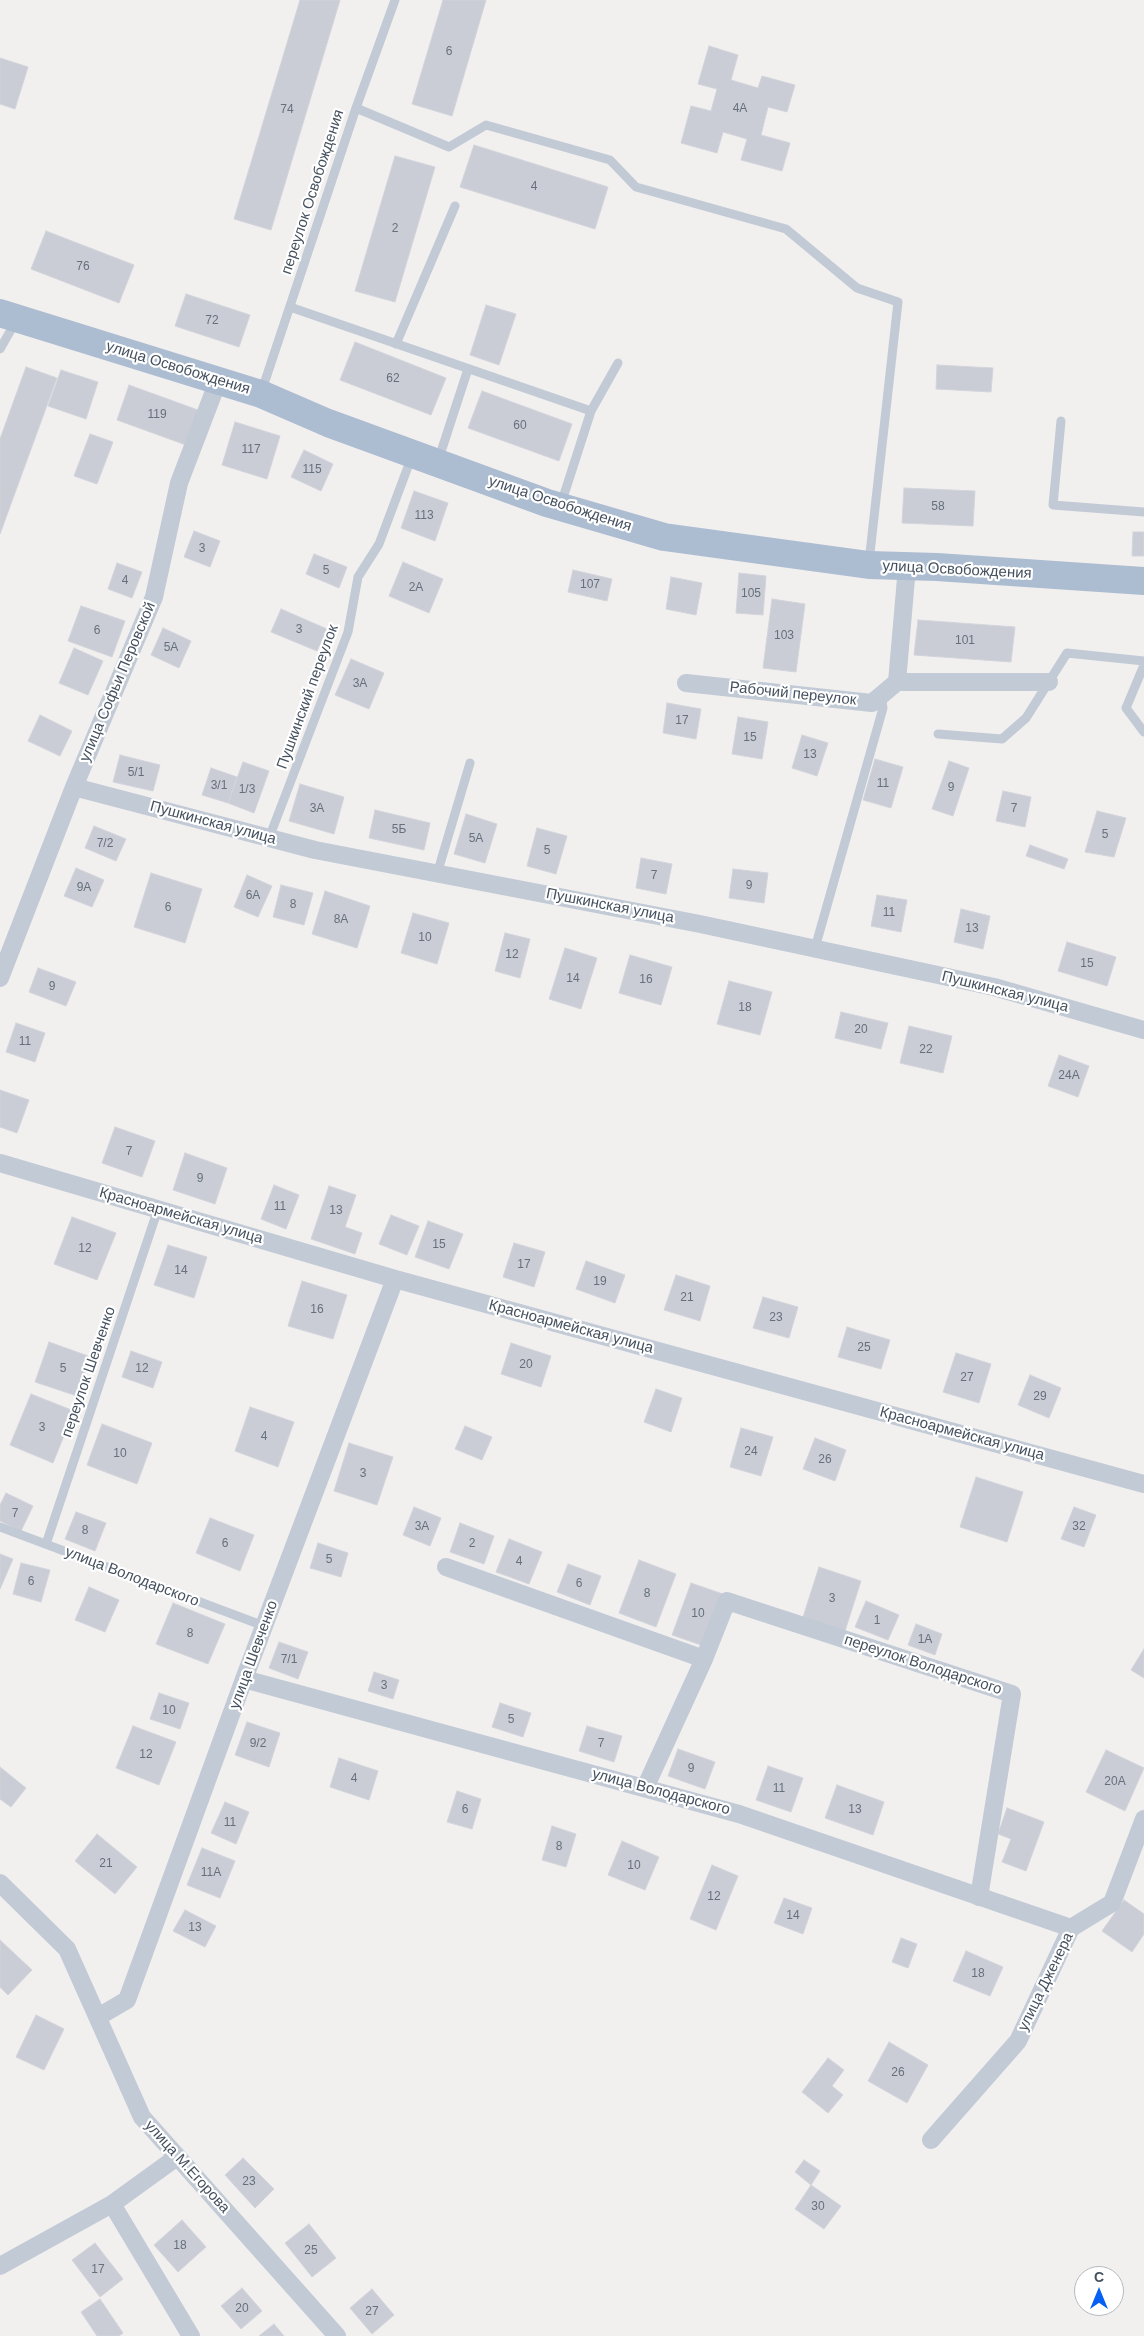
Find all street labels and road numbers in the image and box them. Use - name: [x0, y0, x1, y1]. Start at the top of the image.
- street label: переулок Освобождения: [278, 107, 348, 277]
- street label: улица Освобождения: [104, 338, 252, 398]
- street label: улица Освобождения: [486, 472, 634, 536]
- street label: улица Освобождения: [882, 557, 1032, 583]
- street label: улица Софьи Перовской: [76, 599, 160, 765]
- street label: Пушкинский переулок: [273, 622, 343, 772]
- street label: Рабочий переулок: [729, 678, 857, 710]
- street label: Пушкинская улица: [148, 798, 278, 848]
- street label: Пушкинская улица: [545, 885, 675, 927]
- street label: Пушкинская улица: [940, 968, 1070, 1016]
- street label: Красноармейская улица: [97, 1184, 265, 1248]
- street label: Красноармейская улица: [487, 1296, 655, 1358]
- street label: переулок Шевченко: [58, 1304, 120, 1440]
- street label: Красноармейская улица: [878, 1403, 1046, 1465]
- street label: улица Володарского: [63, 1543, 201, 1611]
- street label: улица Шевченко: [226, 1598, 282, 1712]
- street label: переулок Володарского: [842, 1631, 1004, 1699]
- street label: улица Володарского: [590, 1765, 732, 1819]
- street label: улица Дженера: [1014, 1930, 1078, 2034]
- street label: улица М.Егорова: [141, 2117, 233, 2217]

